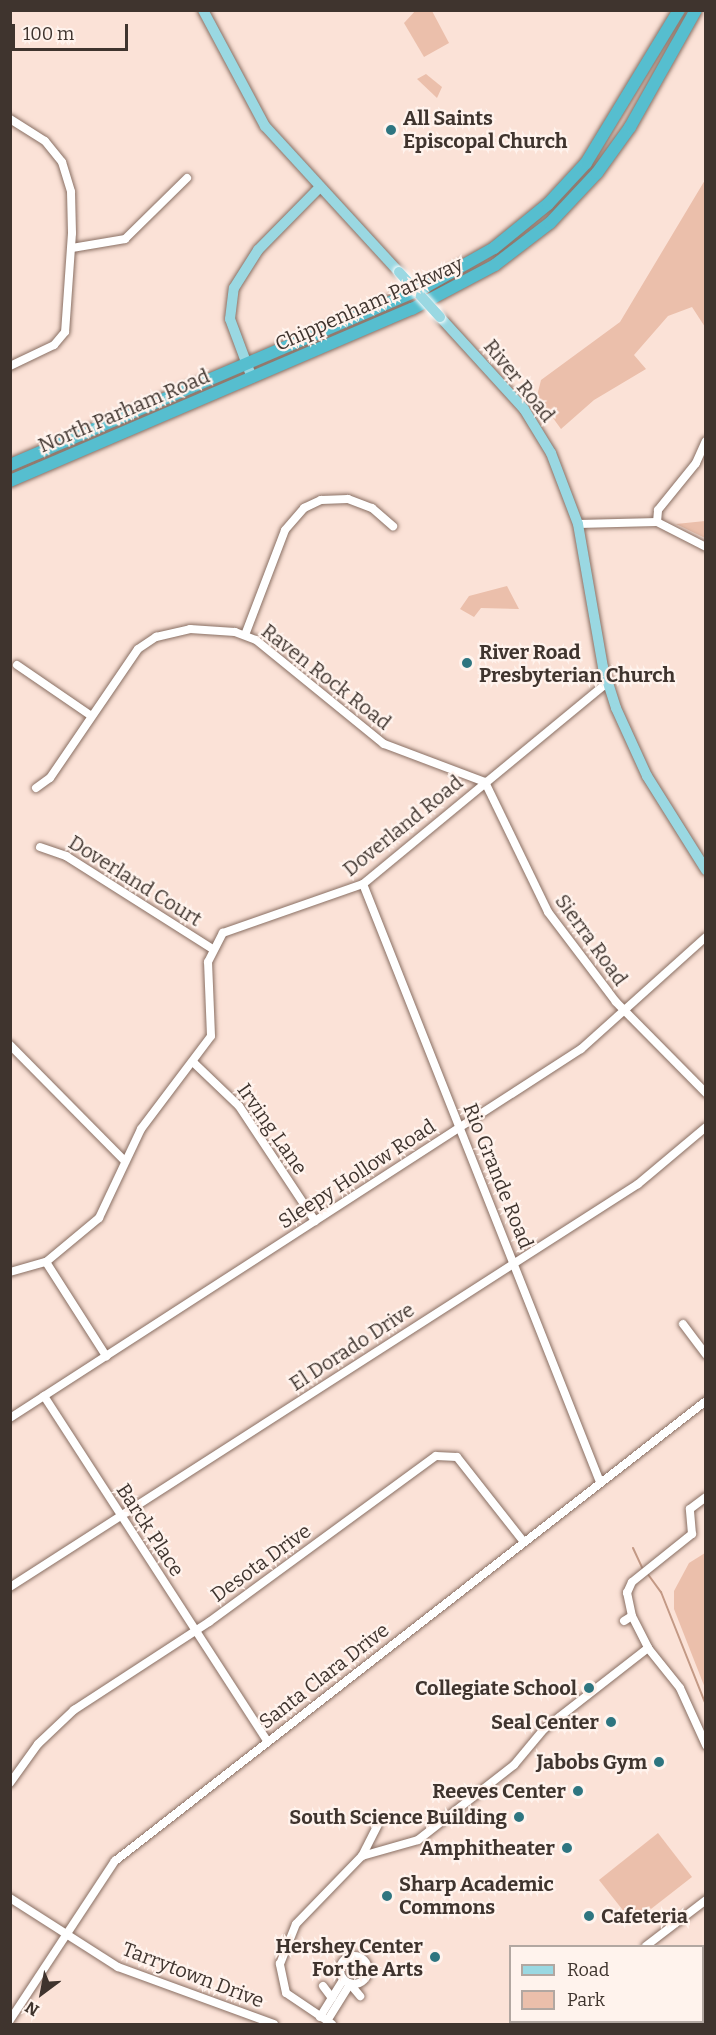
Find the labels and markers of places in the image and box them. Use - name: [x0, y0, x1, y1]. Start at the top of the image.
- place label: All Saints Episcopal Church: [403, 106, 568, 153]
- marker: All Saints Episcopal Church: [384, 123, 398, 137]
- place label: River Road Presbyterian Church: [479, 640, 675, 687]
- marker: River Road Presbyterian Church: [460, 656, 474, 670]
- place label: Collegiate School: [415, 1676, 577, 1700]
- marker: Collegiate School: [582, 1681, 596, 1695]
- place label: Seal Center: [491, 1710, 599, 1734]
- marker: Seal Center: [604, 1715, 618, 1729]
- place label: Jabobs Gym: [537, 1750, 647, 1774]
- marker: Jabobs Gym: [652, 1755, 666, 1769]
- place label: Reeves Center: [432, 1779, 566, 1803]
- marker: Reeves Center: [571, 1784, 585, 1798]
- place label: South Science Building: [289, 1805, 507, 1829]
- marker: South Science Building: [512, 1810, 526, 1824]
- place label: Amphitheater: [420, 1836, 555, 1860]
- marker: Amphitheater: [560, 1841, 574, 1855]
- place label: Sharp Academic Commons: [399, 1872, 554, 1919]
- marker: Sharp Academic Commons: [380, 1889, 394, 1903]
- place label: Cafeteria: [601, 1904, 688, 1928]
- marker: Cafeteria: [582, 1909, 596, 1923]
- place label: Hershey Center For the Arts: [275, 1934, 423, 1981]
- marker: Hershey Center For the Arts: [428, 1950, 442, 1964]

